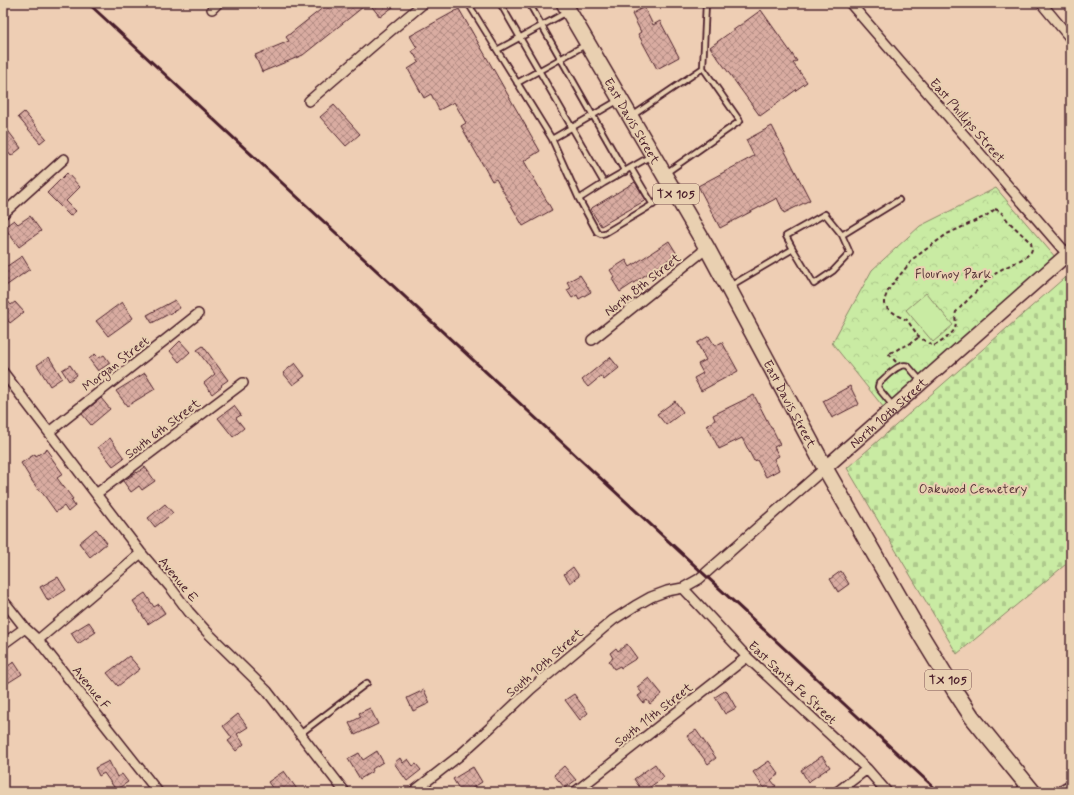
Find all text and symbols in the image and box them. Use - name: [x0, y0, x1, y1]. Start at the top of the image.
- street label: East Davis Street: [599, 75, 663, 168]
- street label: East Phillips Street: [925, 75, 1008, 167]
- road number: TX 105: [653, 184, 699, 204]
- street label: North 8th Street: [601, 250, 685, 320]
- park label: Flournoy Park: [915, 266, 992, 283]
- street label: Morgan Street: [79, 333, 154, 396]
- street label: East Davis Street: [759, 357, 820, 451]
- street label: North 10th Street: [846, 374, 932, 453]
- street label: South 6th Street: [122, 395, 204, 463]
- park label: Oakwood Cemetery: [919, 481, 1028, 498]
- street label: Avenue E: [154, 554, 201, 606]
- street label: South 10th Street: [503, 625, 587, 701]
- street label: East Santa Fe Street: [744, 638, 840, 729]
- street label: Avenue F: [68, 663, 114, 713]
- road number: TX 105: [925, 670, 971, 690]
- street label: South 11th Street: [611, 679, 697, 751]

